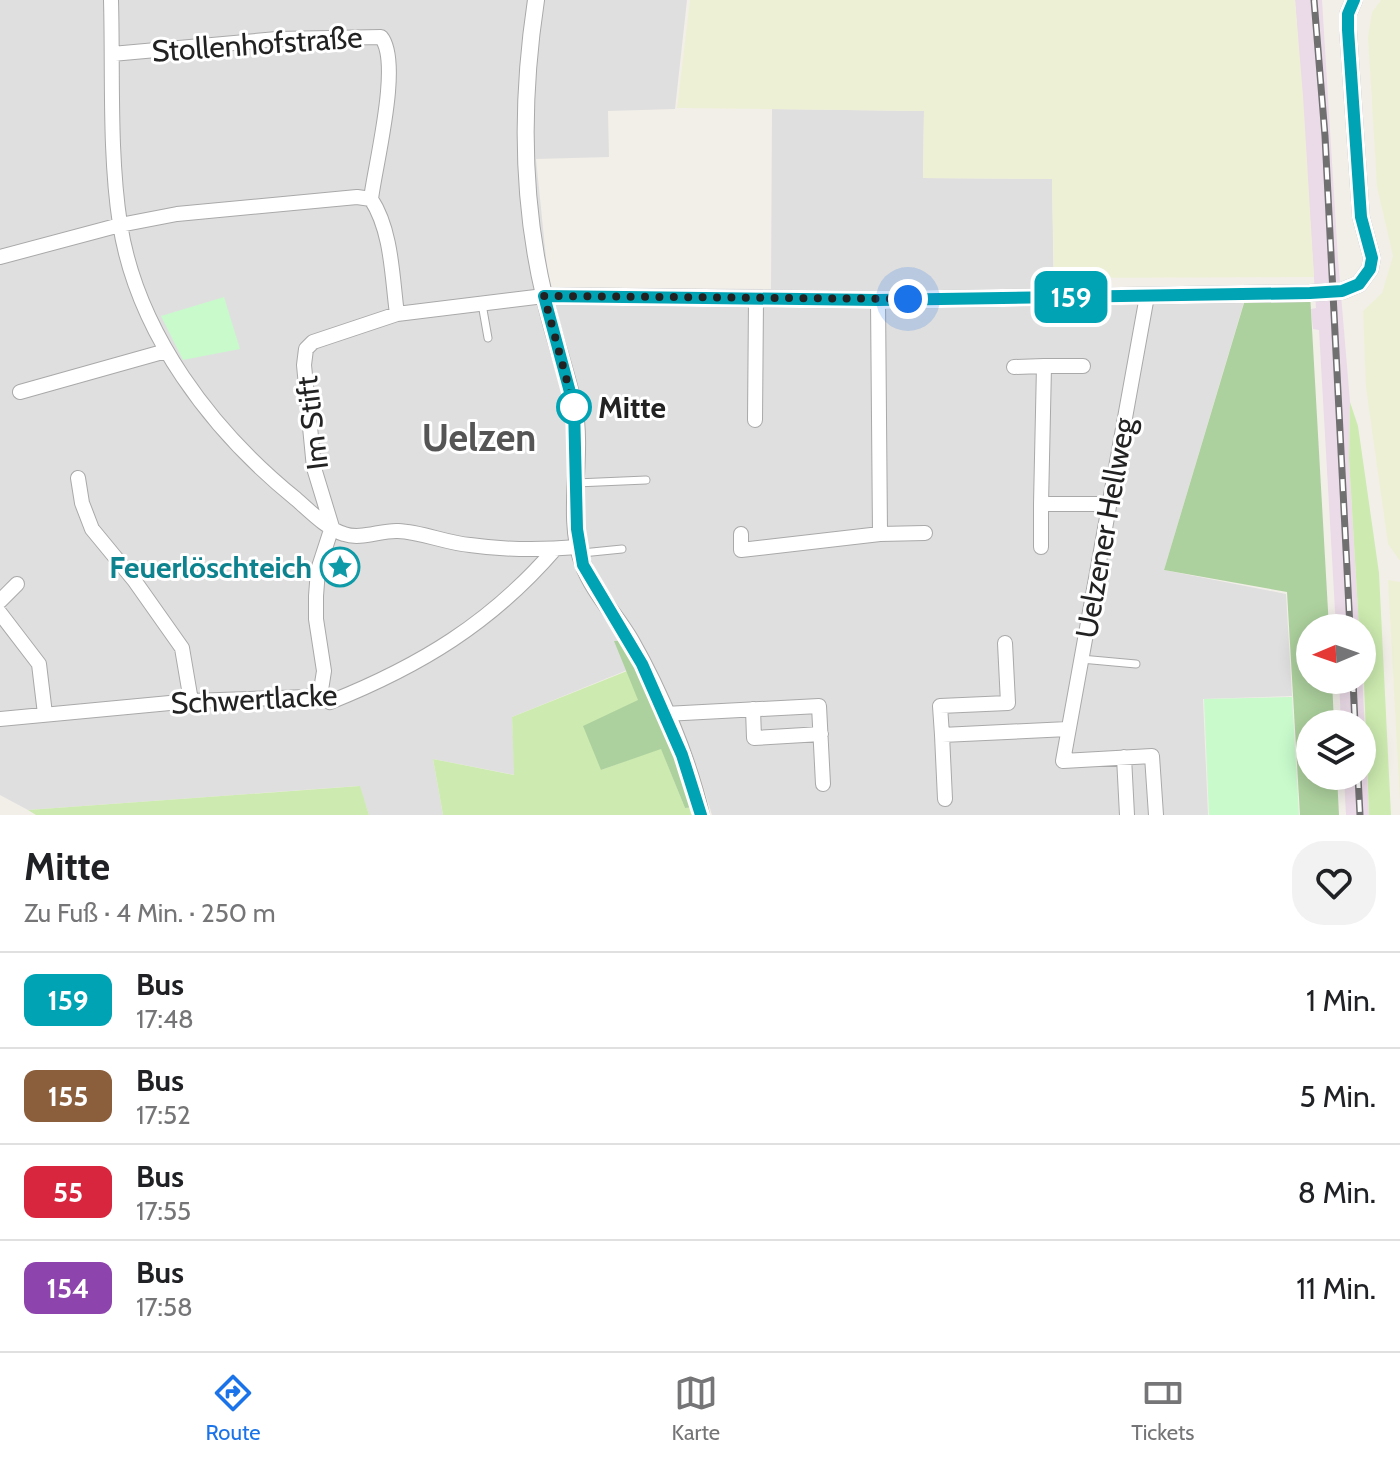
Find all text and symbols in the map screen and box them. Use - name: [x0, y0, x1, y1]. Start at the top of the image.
- street label: Stollenhofstraße: [150, 18, 364, 70]
- line badge: 159: [1025, 271, 1117, 323]
- your location: [888, 279, 928, 319]
- text: 159: [1050, 280, 1092, 314]
- street label: Im Stift: [288, 374, 336, 472]
- place label: Mitte: [598, 389, 666, 426]
- marker: Mitte: [557, 390, 591, 424]
- district label: Uelzen: [422, 414, 536, 461]
- street label: Uelzener Hellweg: [1067, 414, 1143, 641]
- place icon: Feuerlöschteich: [319, 546, 361, 588]
- place label: Feuerlöschteich: [109, 549, 312, 586]
- north arrow: [1296, 614, 1376, 694]
- map controls: [1296, 614, 1376, 790]
- street label: Schwertlacke: [170, 676, 338, 722]
- button: layers: [1296, 710, 1376, 790]
- button: heart: [1292, 841, 1376, 925]
- text: Mitte: [24, 843, 110, 890]
- text: Zu Fuß · 4 Min. · 250 m: [24, 897, 276, 929]
- text: Bus: [136, 966, 184, 1003]
- text: 1 Min.: [1306, 982, 1376, 1019]
- text: 159: [47, 983, 89, 1017]
- text: 17:48: [136, 1003, 194, 1035]
- text: Bus: [136, 1062, 184, 1099]
- text: 5 Min.: [1300, 1078, 1376, 1115]
- text: 155: [48, 1079, 88, 1113]
- text: 17:52: [136, 1099, 191, 1131]
- text: Bus: [136, 1158, 184, 1195]
- text: 8 Min.: [1298, 1174, 1376, 1211]
- text: 55: [53, 1175, 83, 1209]
- text: 17:55: [136, 1195, 191, 1227]
- text: Bus: [136, 1254, 184, 1291]
- text: 11 Min.: [1296, 1270, 1376, 1307]
- text: 154: [47, 1271, 89, 1305]
- text: 17:58: [136, 1291, 193, 1323]
- tab: Route: [206, 1371, 261, 1446]
- tab: Karte: [672, 1371, 720, 1446]
- tab: Tickets: [1131, 1371, 1194, 1446]

